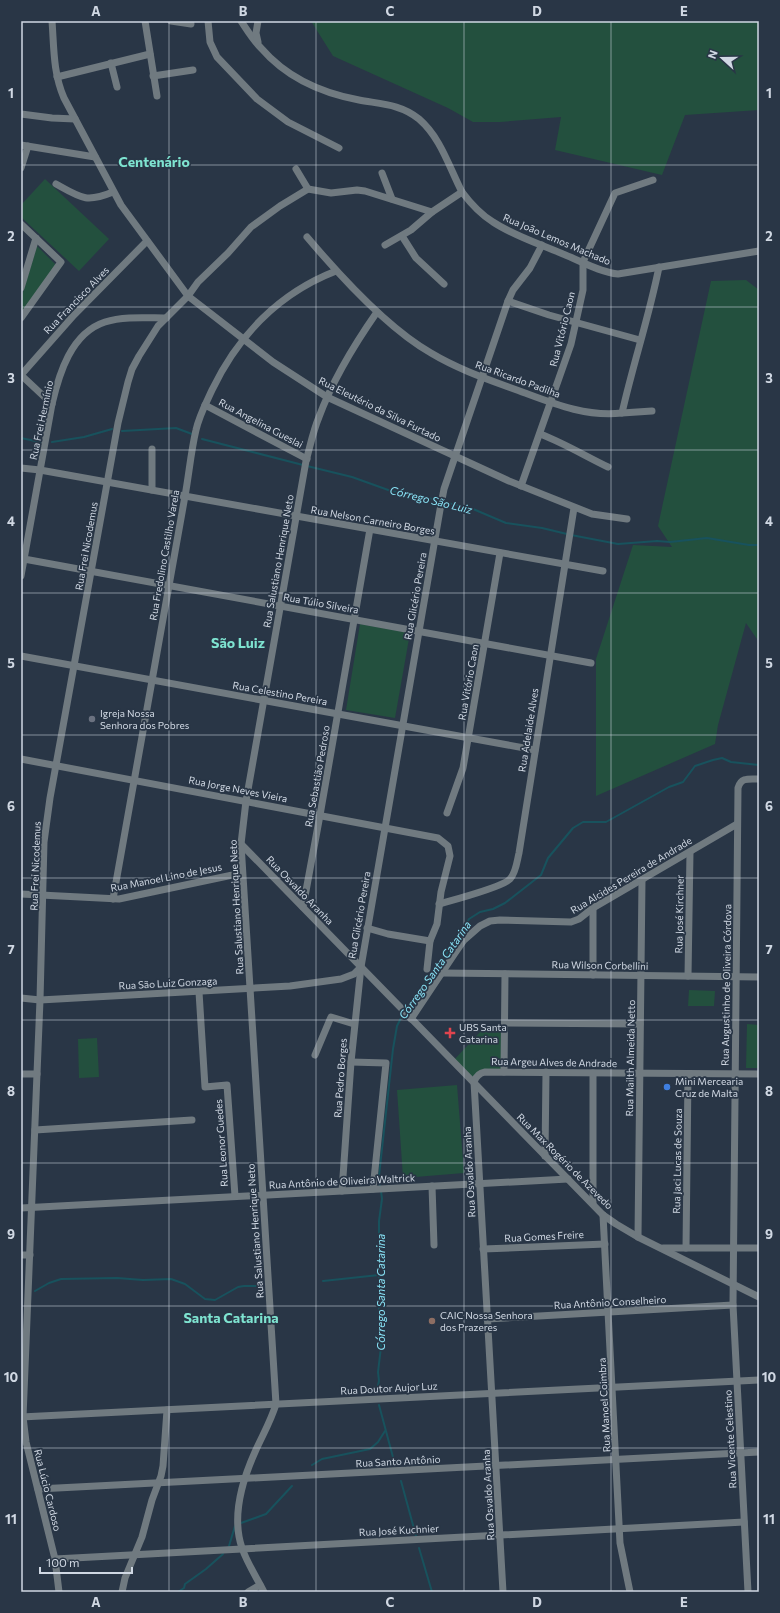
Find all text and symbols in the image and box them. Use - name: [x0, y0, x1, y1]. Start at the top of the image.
- text: A: [91, 3, 101, 19]
- text: B: [239, 3, 248, 19]
- text: C: [386, 3, 395, 19]
- text: D: [532, 3, 542, 19]
- text: E: [680, 3, 688, 19]
- north arrow: [702, 38, 742, 78]
- text: N: [705, 48, 720, 60]
- text: 1: [8, 85, 14, 101]
- text: 1: [766, 85, 772, 101]
- district label: Centenário: [118, 153, 190, 170]
- street label: Rua João Lemos Machado: [501, 211, 613, 267]
- text: 2: [7, 228, 15, 244]
- text: 2: [765, 228, 773, 244]
- street label: Rua Francisco Alves: [41, 264, 112, 336]
- street label: Rua Vitório Caon: [547, 290, 577, 368]
- street label: Rua Ricardo Padilha: [474, 358, 562, 400]
- text: 3: [7, 370, 15, 386]
- text: 3: [765, 370, 773, 386]
- street label: Rua Eleutério da Silva Furtado: [317, 374, 443, 444]
- street label: Rua Frei Hermínio: [27, 379, 55, 461]
- street label: Rua Angelina Gueslai: [217, 396, 305, 450]
- water label: Córrego São Luiz: [388, 483, 474, 516]
- street label: Rua Fredolino Castilho Varela: [147, 489, 181, 621]
- street label: Rua Salustiano Henrique Neto: [260, 493, 296, 629]
- street label: Rua Frei Nicodemus: [72, 500, 100, 591]
- street label: Rua Nelson Carneiro Borges: [310, 503, 436, 537]
- text: 4: [7, 513, 15, 529]
- text: 4: [765, 513, 773, 529]
- street label: Rua Glicério Pereira: [401, 551, 429, 641]
- street label: Rua Túlio Silveira: [282, 590, 360, 616]
- district label: São Luiz: [211, 634, 265, 651]
- street label: Rua Vitório Caon: [455, 643, 481, 721]
- text: 5: [7, 655, 15, 671]
- text: 5: [765, 655, 773, 671]
- street label: Rua Celestino Pereira: [232, 679, 328, 707]
- street label: Rua Adelaide Alves: [515, 687, 541, 773]
- place label: Igreja Nossa Senhora dos Pobres: [100, 707, 190, 731]
- marker: Igreja Nossa Senhora dos Pobres: [87, 714, 97, 724]
- street label: Rua Sebastião Pedroso: [302, 724, 332, 828]
- street label: Rua Jorge Neves Vieira: [187, 774, 289, 804]
- text: 6: [7, 798, 15, 814]
- text: 6: [765, 798, 773, 814]
- street label: Rua Frei Nicodemus: [27, 821, 43, 911]
- street label: Rua Alcides Pereira de Andrade: [568, 834, 694, 916]
- street label: Rua Salustiano Henrique Neto: [226, 839, 246, 975]
- street label: Rua Osvaldo Aranha: [264, 853, 336, 927]
- street label: Rua Manoel Lino de Jesus: [109, 860, 223, 894]
- street label: Rua Glicério Pereira: [345, 870, 373, 960]
- street label: Rua José Kirchner: [672, 875, 686, 953]
- street label: Rua Augustinho de Oliveira Córdova: [719, 904, 733, 1066]
- water label: Córrego Santa Catarina: [396, 918, 474, 1021]
- text: 7: [7, 941, 15, 957]
- text: 7: [765, 941, 773, 957]
- street label: Rua Wilson Corbellini: [551, 958, 649, 972]
- street label: Rua São Luiz Gonzaga: [118, 974, 218, 992]
- street label: Rua Mailth Almeida Netto: [623, 1000, 637, 1116]
- place label: UBS Santa Catarina: [459, 1021, 507, 1045]
- marker: UBS Santa Catarina: [444, 1027, 456, 1039]
- street label: Rua Pedro Borges: [331, 1037, 349, 1118]
- street label: Rua Argeu Alves de Andrade: [491, 1055, 617, 1069]
- place label: Mini Mercearia Cruz de Malta: [675, 1075, 743, 1099]
- marker: Mini Mercearia Cruz de Malta: [662, 1082, 672, 1092]
- text: 8: [7, 1083, 15, 1099]
- text: 8: [765, 1083, 773, 1099]
- street label: Rua Leonor Guedes: [212, 1098, 230, 1187]
- street label: Rua Jaci Lucas de Souza: [670, 1108, 684, 1214]
- street label: Rua Max Rogério de Azevedo: [515, 1111, 615, 1211]
- street label: Rua Osvaldo Aranha: [461, 1126, 477, 1218]
- street label: Rua Salustiano Henrique Neto: [244, 1163, 266, 1299]
- street label: Rua Antônio de Oliveira Waltrick: [268, 1171, 416, 1191]
- text: 9: [7, 1226, 15, 1242]
- text: 9: [765, 1226, 773, 1242]
- street label: Rua Gomes Freire: [504, 1228, 584, 1244]
- water label: Córrego Santa Catarina: [374, 1233, 387, 1350]
- street label: Rua Antônio Conselheiro: [554, 1293, 667, 1311]
- district label: Santa Catarina: [183, 1309, 279, 1326]
- place label: CAIC Nossa Senhora dos Prazeres: [440, 1309, 533, 1333]
- marker: CAIC Nossa Senhora dos Prazeres: [427, 1316, 437, 1326]
- street label: Rua Manoel Coimbra: [596, 1357, 612, 1453]
- text: 10: [4, 1369, 19, 1385]
- text: 10: [762, 1369, 777, 1385]
- street label: Rua Doutor Aujor Luz: [340, 1379, 438, 1397]
- street label: Rua Vicente Celestino: [721, 1389, 739, 1489]
- street label: Rua Lúcio Cardoso: [32, 1448, 64, 1532]
- street label: Rua Osvaldo Aranha: [480, 1449, 496, 1541]
- street label: Rua Santo Antônio: [355, 1453, 441, 1469]
- text: 11: [5, 1511, 17, 1527]
- text: 11: [763, 1511, 775, 1527]
- street label: Rua José Kuchnier: [359, 1522, 439, 1538]
- scale bar: [40, 1549, 132, 1575]
- text: 100 m: [46, 1555, 80, 1569]
- text: A: [91, 1594, 101, 1610]
- text: B: [239, 1594, 248, 1610]
- text: C: [386, 1594, 395, 1610]
- text: D: [532, 1594, 542, 1610]
- text: E: [680, 1594, 688, 1610]

